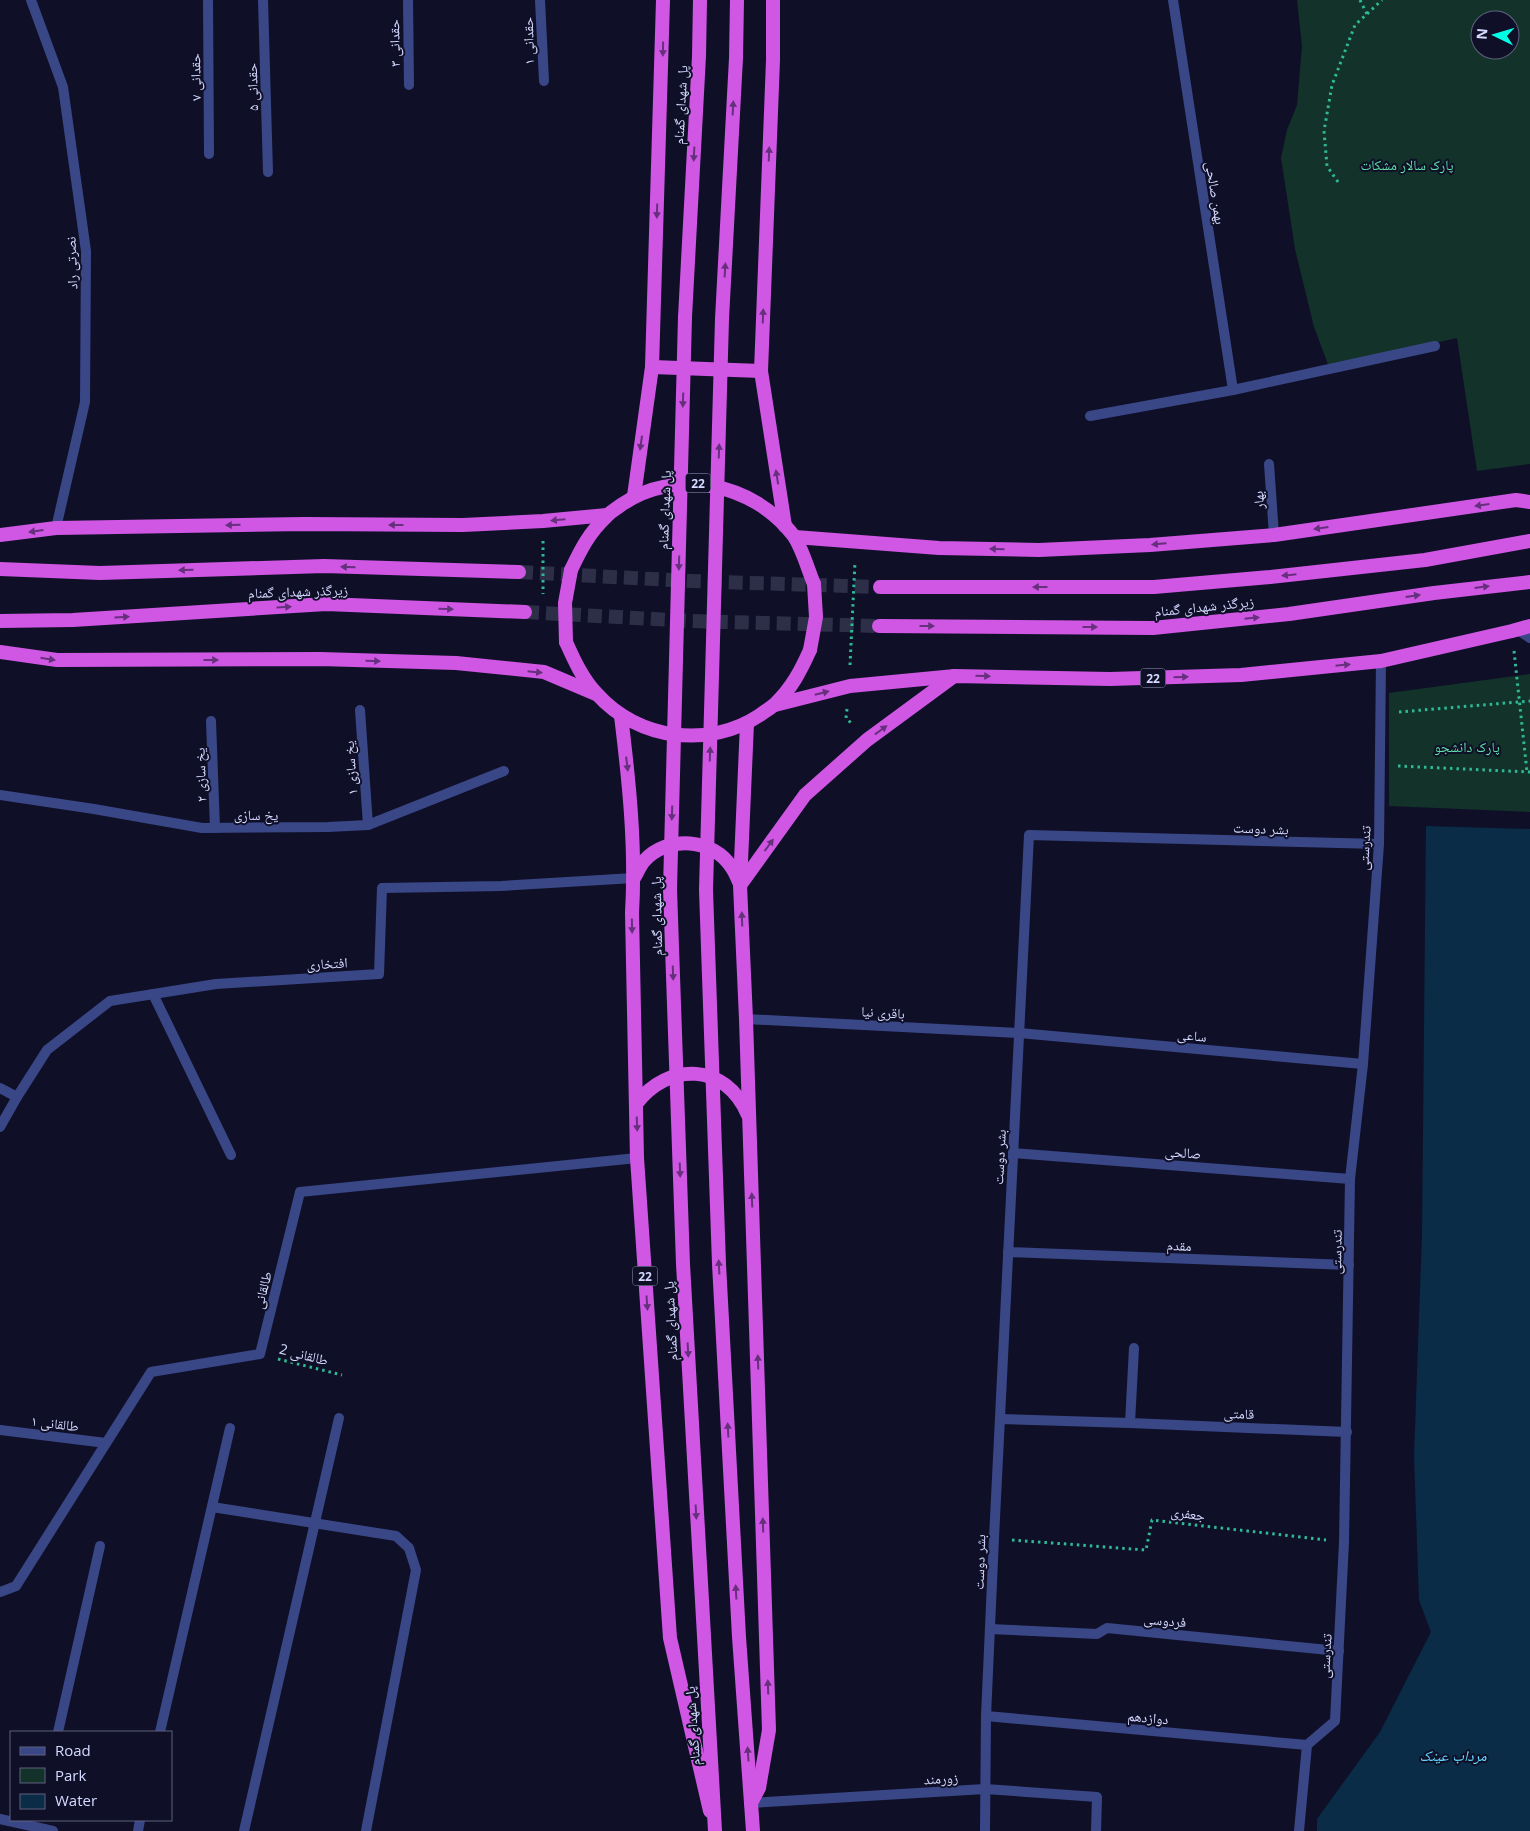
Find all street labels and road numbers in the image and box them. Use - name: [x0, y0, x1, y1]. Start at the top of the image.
- street label: حقدانی ۱: [518, 17, 538, 65]
- street label: حقدانی ۳: [384, 19, 404, 67]
- street label: حقدانی ۷: [185, 53, 205, 101]
- street label: حقدانی ۵: [242, 63, 262, 111]
- street label: پل شهدای گمنام: [668, 65, 693, 145]
- street label: بهمن صالحی: [1202, 160, 1230, 226]
- street label: نصرتی راد: [61, 236, 81, 290]
- street label: پل شهدای گمنام: [653, 470, 676, 550]
- road number: 22: [686, 473, 710, 492]
- street label: بهار: [1248, 490, 1268, 511]
- street label: زیرگذر شهدای گمنام: [248, 580, 348, 603]
- street label: زیرگذر شهدای گمنام: [1153, 591, 1255, 622]
- road number: 22: [1140, 668, 1166, 688]
- street label: یخ سازی ۱: [339, 740, 362, 796]
- street label: یخ سازی ۲: [190, 747, 211, 803]
- street label: یخ سازی: [234, 805, 278, 825]
- street label: بشر دوست: [1233, 818, 1289, 838]
- street label: تندرستی: [1353, 825, 1375, 871]
- street label: پل شهدای گمنام: [646, 876, 667, 956]
- street label: افتخاری: [306, 952, 348, 974]
- street label: باقری نیا: [861, 1001, 905, 1023]
- street label: ساعی: [1177, 1024, 1207, 1046]
- street label: بشر دوست: [988, 1129, 1010, 1185]
- street label: صالحی: [1164, 1141, 1202, 1163]
- street label: تندرستی: [1326, 1229, 1346, 1275]
- street label: مقدم: [1166, 1235, 1192, 1256]
- road number: 22: [632, 1266, 658, 1285]
- street label: طالقانی: [248, 1269, 276, 1311]
- street label: پل شهدای گمنام: [658, 1281, 683, 1361]
- street label: طالقانی 2: [278, 1339, 330, 1369]
- street label: قامتی: [1223, 1403, 1255, 1423]
- street label: طالقانی ۱: [30, 1411, 80, 1435]
- street label: جعفری: [1170, 1501, 1206, 1525]
- street label: بشر دوست: [969, 1534, 989, 1590]
- street label: فردوسی: [1143, 1609, 1187, 1631]
- street label: تندرستی: [1314, 1633, 1336, 1679]
- street label: پل شهدای گمنام: [680, 1685, 705, 1766]
- street label: دوازدهم: [1126, 1706, 1170, 1729]
- street label: زورمند: [923, 1768, 959, 1788]

